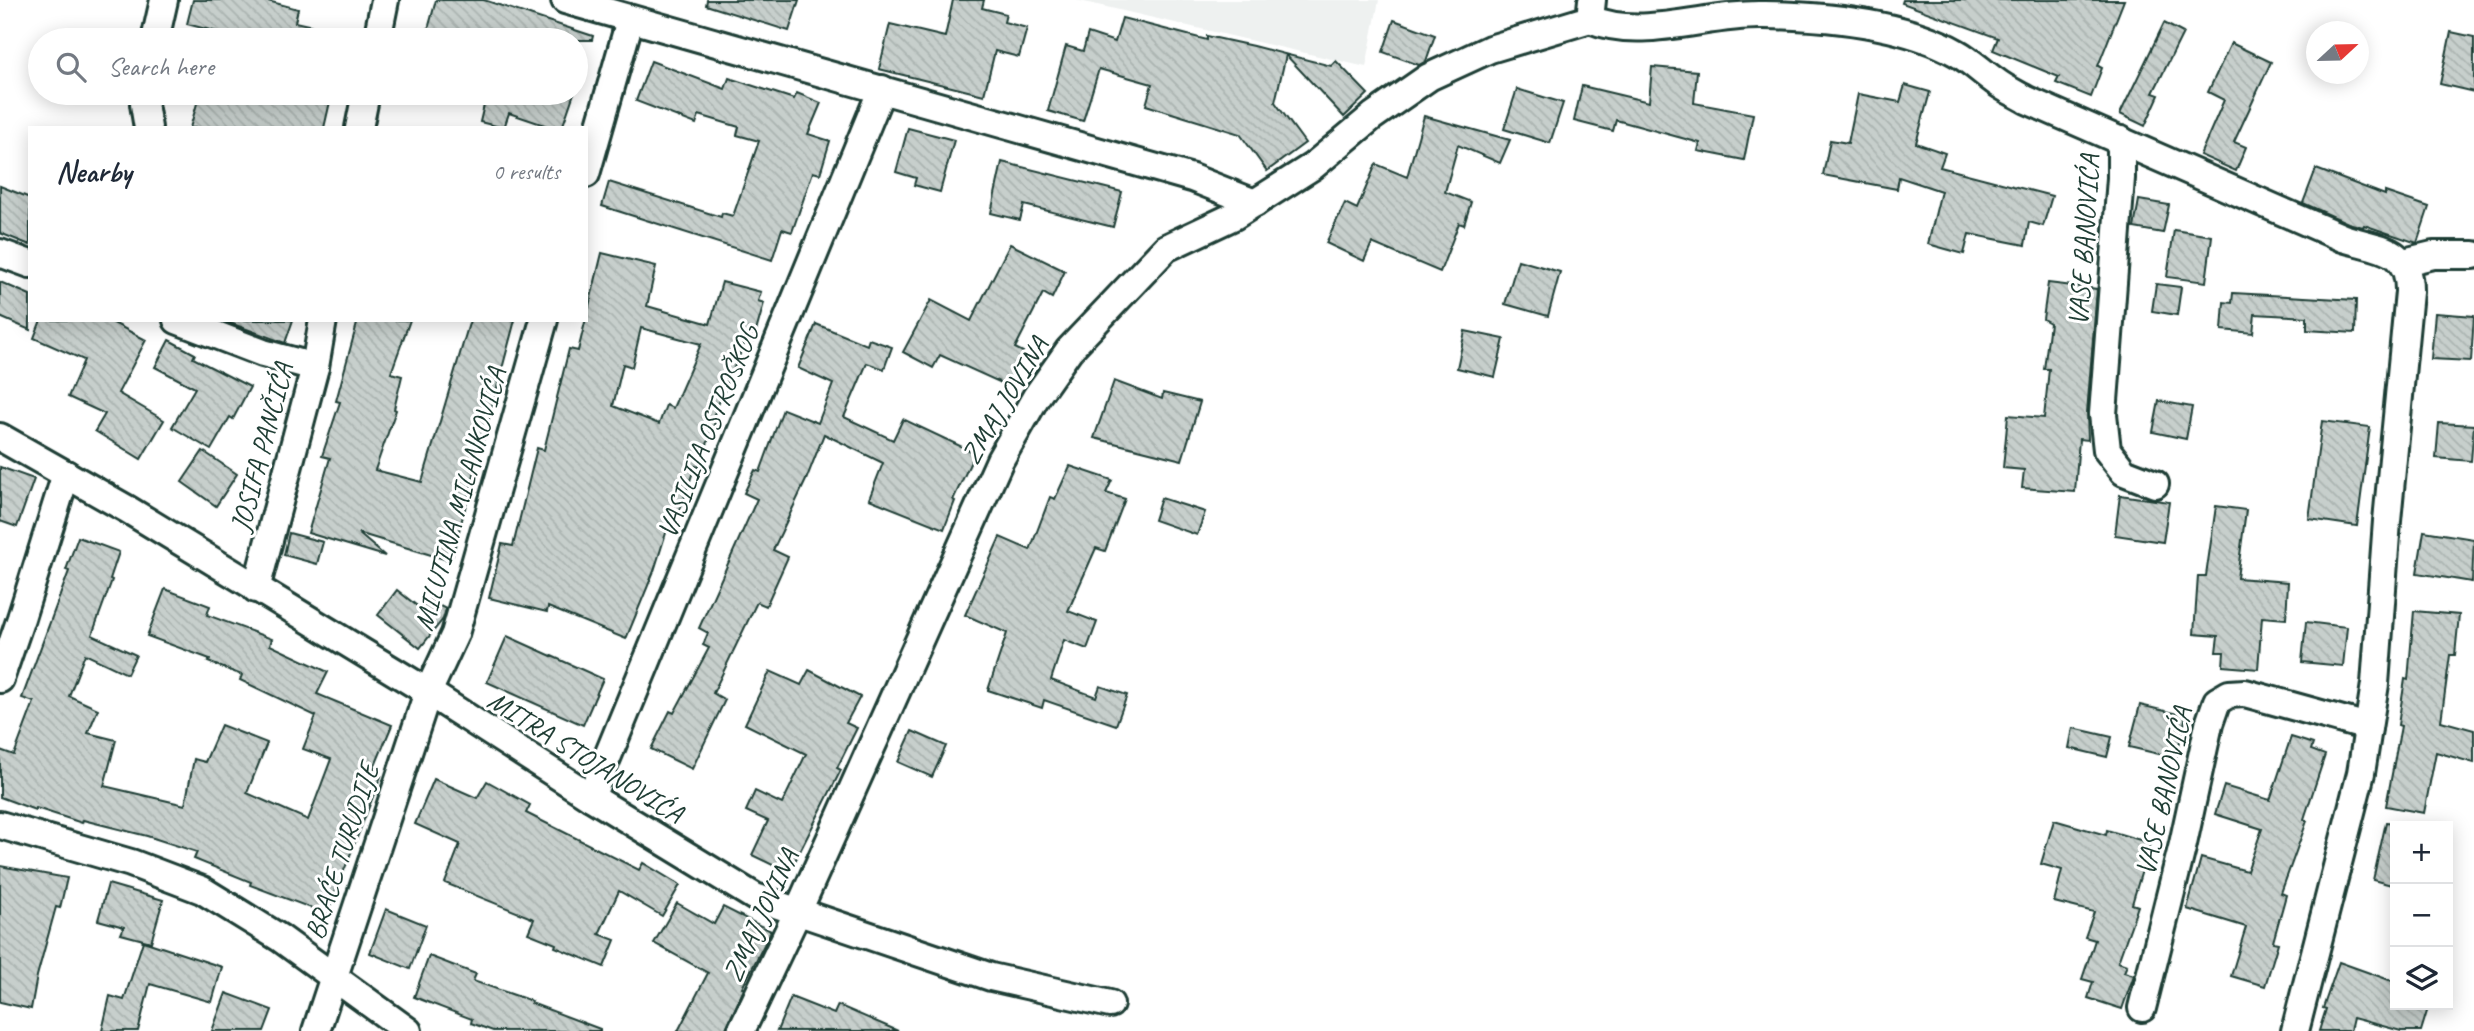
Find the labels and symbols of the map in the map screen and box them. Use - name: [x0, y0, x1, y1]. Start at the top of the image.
- north arrow: [2306, 21, 2369, 84]
- street label: VASE BANOVIĆA: [2060, 151, 2107, 327]
- street label: VASILIJA OSTROŠKOG: [649, 317, 767, 543]
- street label: ZMAJ JOVINA: [953, 329, 1057, 470]
- street label: JOSIFA PANČIĆA: [222, 357, 301, 537]
- street label: MILUTINA MILANKOVIĆA: [405, 362, 514, 634]
- street label: MITRA STOJANOVIĆA: [482, 682, 692, 832]
- street label: VASE BANOVIĆA: [2127, 702, 2200, 879]
- street label: BRAĆE TURUDIJE: [297, 755, 388, 944]
- street label: ZMAJ JOVINA: [715, 842, 807, 987]

